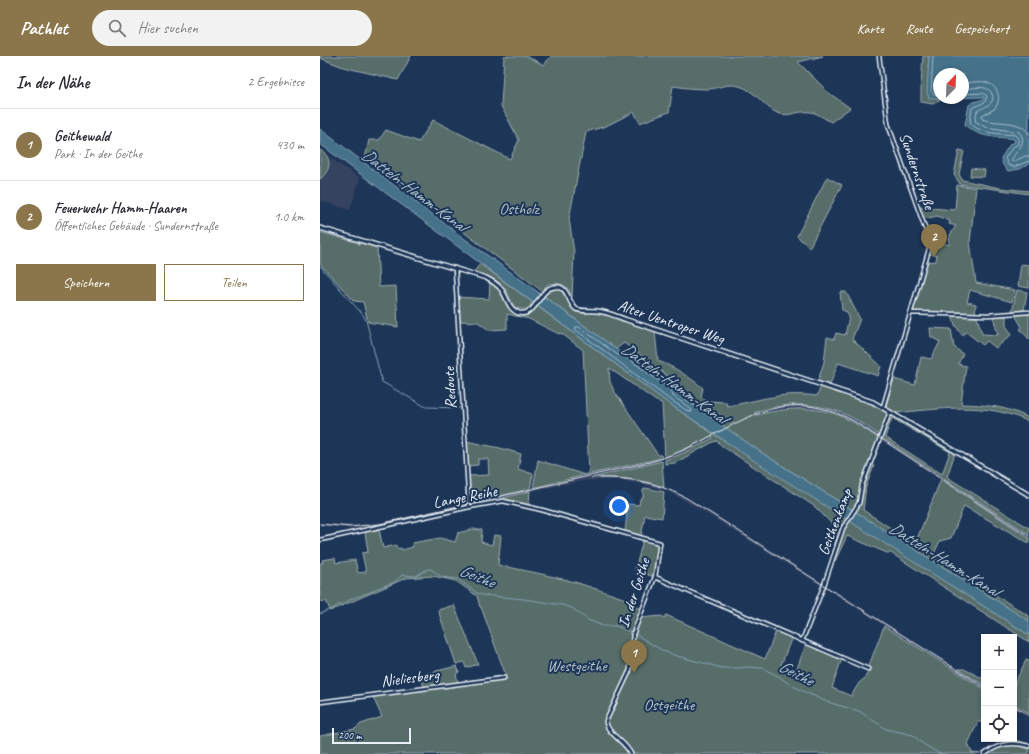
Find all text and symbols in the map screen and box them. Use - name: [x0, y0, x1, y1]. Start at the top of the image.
- search box: [92, 10, 372, 46]
- text: Pathlet: [20, 16, 68, 40]
- icon: search: [106, 17, 128, 39]
- text: Hier suchen: [138, 19, 198, 38]
- text: Karte: [857, 20, 884, 37]
- text: Route: [906, 20, 932, 37]
- text: Gespeichert: [954, 20, 1009, 37]
- north arrow: [933, 68, 969, 104]
- text: In der Nähe: [16, 72, 89, 93]
- text: 2 Ergebnisse: [248, 74, 304, 90]
- text: Geithewald: [54, 127, 109, 146]
- street label: Sundernstraße: [895, 130, 940, 214]
- text: 1: [26, 137, 32, 153]
- text: 430 m: [276, 137, 304, 153]
- water label: Datteln-Hamm-Kanal: [358, 144, 475, 240]
- text: Park · In der Geithe: [54, 146, 142, 162]
- text: Feuerwehr Hamm-Haaren: [54, 199, 187, 218]
- park label: Ostholz: [499, 199, 541, 219]
- text: 2: [26, 209, 32, 225]
- text: 1.0 km: [274, 209, 304, 225]
- text: Öffentliches Gebäude · Sundernstraße: [54, 218, 218, 234]
- pin: 2: [921, 224, 947, 257]
- button: Speichern: [16, 264, 156, 301]
- button: Teilen: [164, 264, 304, 301]
- street label: Alter Uentroper Weg: [615, 295, 728, 349]
- water label: Datteln-Hamm-Kanal: [617, 338, 736, 432]
- street label: Redoute: [439, 365, 461, 409]
- street label: Lange Reihe: [431, 481, 500, 513]
- street label: Geithenkamp: [813, 485, 857, 558]
- your location: [609, 496, 629, 516]
- water label: Datteln-Hamm-Kanal: [885, 517, 1008, 604]
- street label: In der Geithe: [613, 554, 655, 630]
- water label: Geithe: [456, 560, 500, 593]
- map controls: [981, 634, 1017, 742]
- button: +: [981, 634, 1017, 670]
- pin: 1: [621, 640, 647, 673]
- park label: Westgeithe: [547, 656, 608, 676]
- water label: Geithe: [775, 656, 819, 692]
- street label: Nieliesberg: [380, 664, 441, 691]
- button: −: [981, 670, 1017, 706]
- park label: Ostgeithe: [644, 695, 696, 715]
- button: locate: [981, 706, 1017, 742]
- scale bar: [332, 726, 411, 745]
- text: 200 m: [338, 728, 362, 742]

